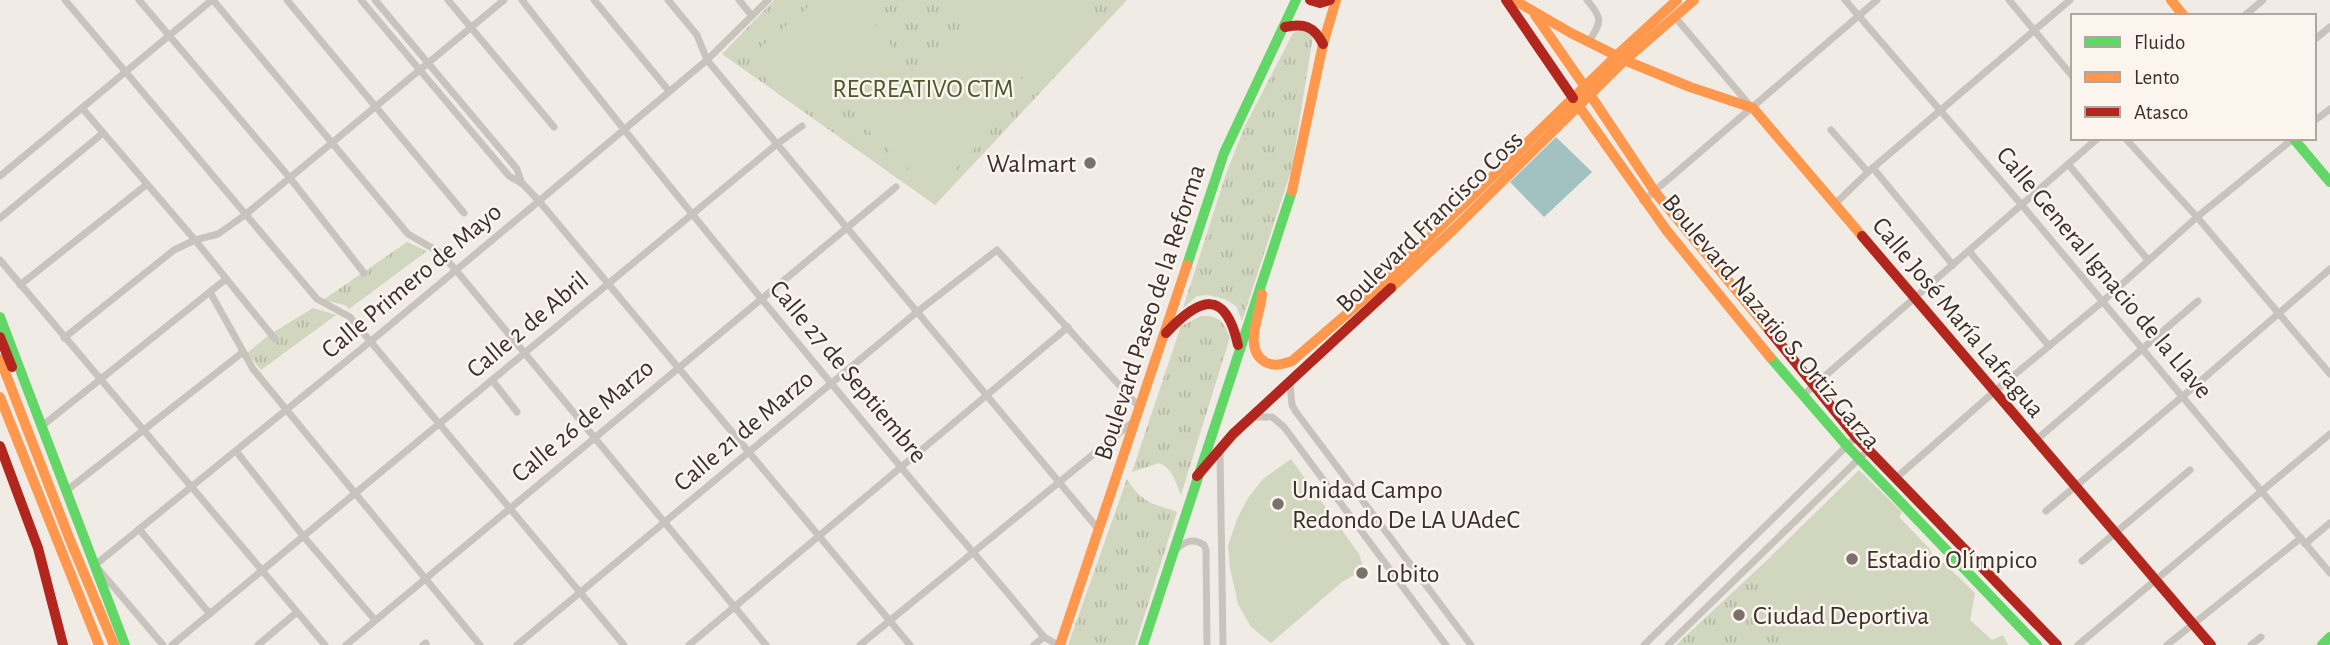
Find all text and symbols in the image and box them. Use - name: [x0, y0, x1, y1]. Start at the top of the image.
- legend: [2071, 14, 2316, 140]
- text: Fluido: [2134, 32, 2185, 53]
- text: Lento: [2134, 67, 2180, 88]
- park label: RECREATIVO CTM: [832, 76, 1014, 102]
- text: Atasco: [2134, 102, 2188, 123]
- street label: Boulevard Francisco Coss: [1331, 126, 1528, 317]
- street label: Calle General Ignacio de la Llave: [1992, 142, 2217, 403]
- place label: Walmart: [987, 151, 1076, 177]
- marker: Walmart: [1082, 155, 1098, 171]
- street label: Boulevard Paseo de la Reforma: [1090, 161, 1210, 463]
- street label: Boulevard Nazario S. Ortiz Garza: [1657, 189, 1885, 454]
- street label: Calle Primero de Mayo: [317, 198, 507, 363]
- street label: Calle José María Lafragua: [1867, 213, 2049, 423]
- street label: Calle 2 de Abril: [462, 267, 593, 383]
- street label: Calle 27 de Septiembre: [765, 276, 932, 468]
- street label: Calle 26 de Marzo: [507, 354, 659, 487]
- street label: Calle 21 de Marzo: [669, 365, 818, 496]
- place label: Unidad Campo Redondo De LA UAdeC: [1292, 477, 1520, 533]
- marker: Unidad Campo Redondo De LA UAdeC: [1270, 496, 1286, 512]
- place label: Estadio Olímpico: [1866, 547, 2038, 573]
- marker: Estadio Olímpico: [1844, 551, 1860, 567]
- place label: Lobito: [1376, 561, 1440, 587]
- marker: Lobito: [1354, 565, 1370, 581]
- place label: Ciudad Deportiva: [1753, 603, 1929, 629]
- marker: Ciudad Deportiva: [1731, 607, 1747, 623]

